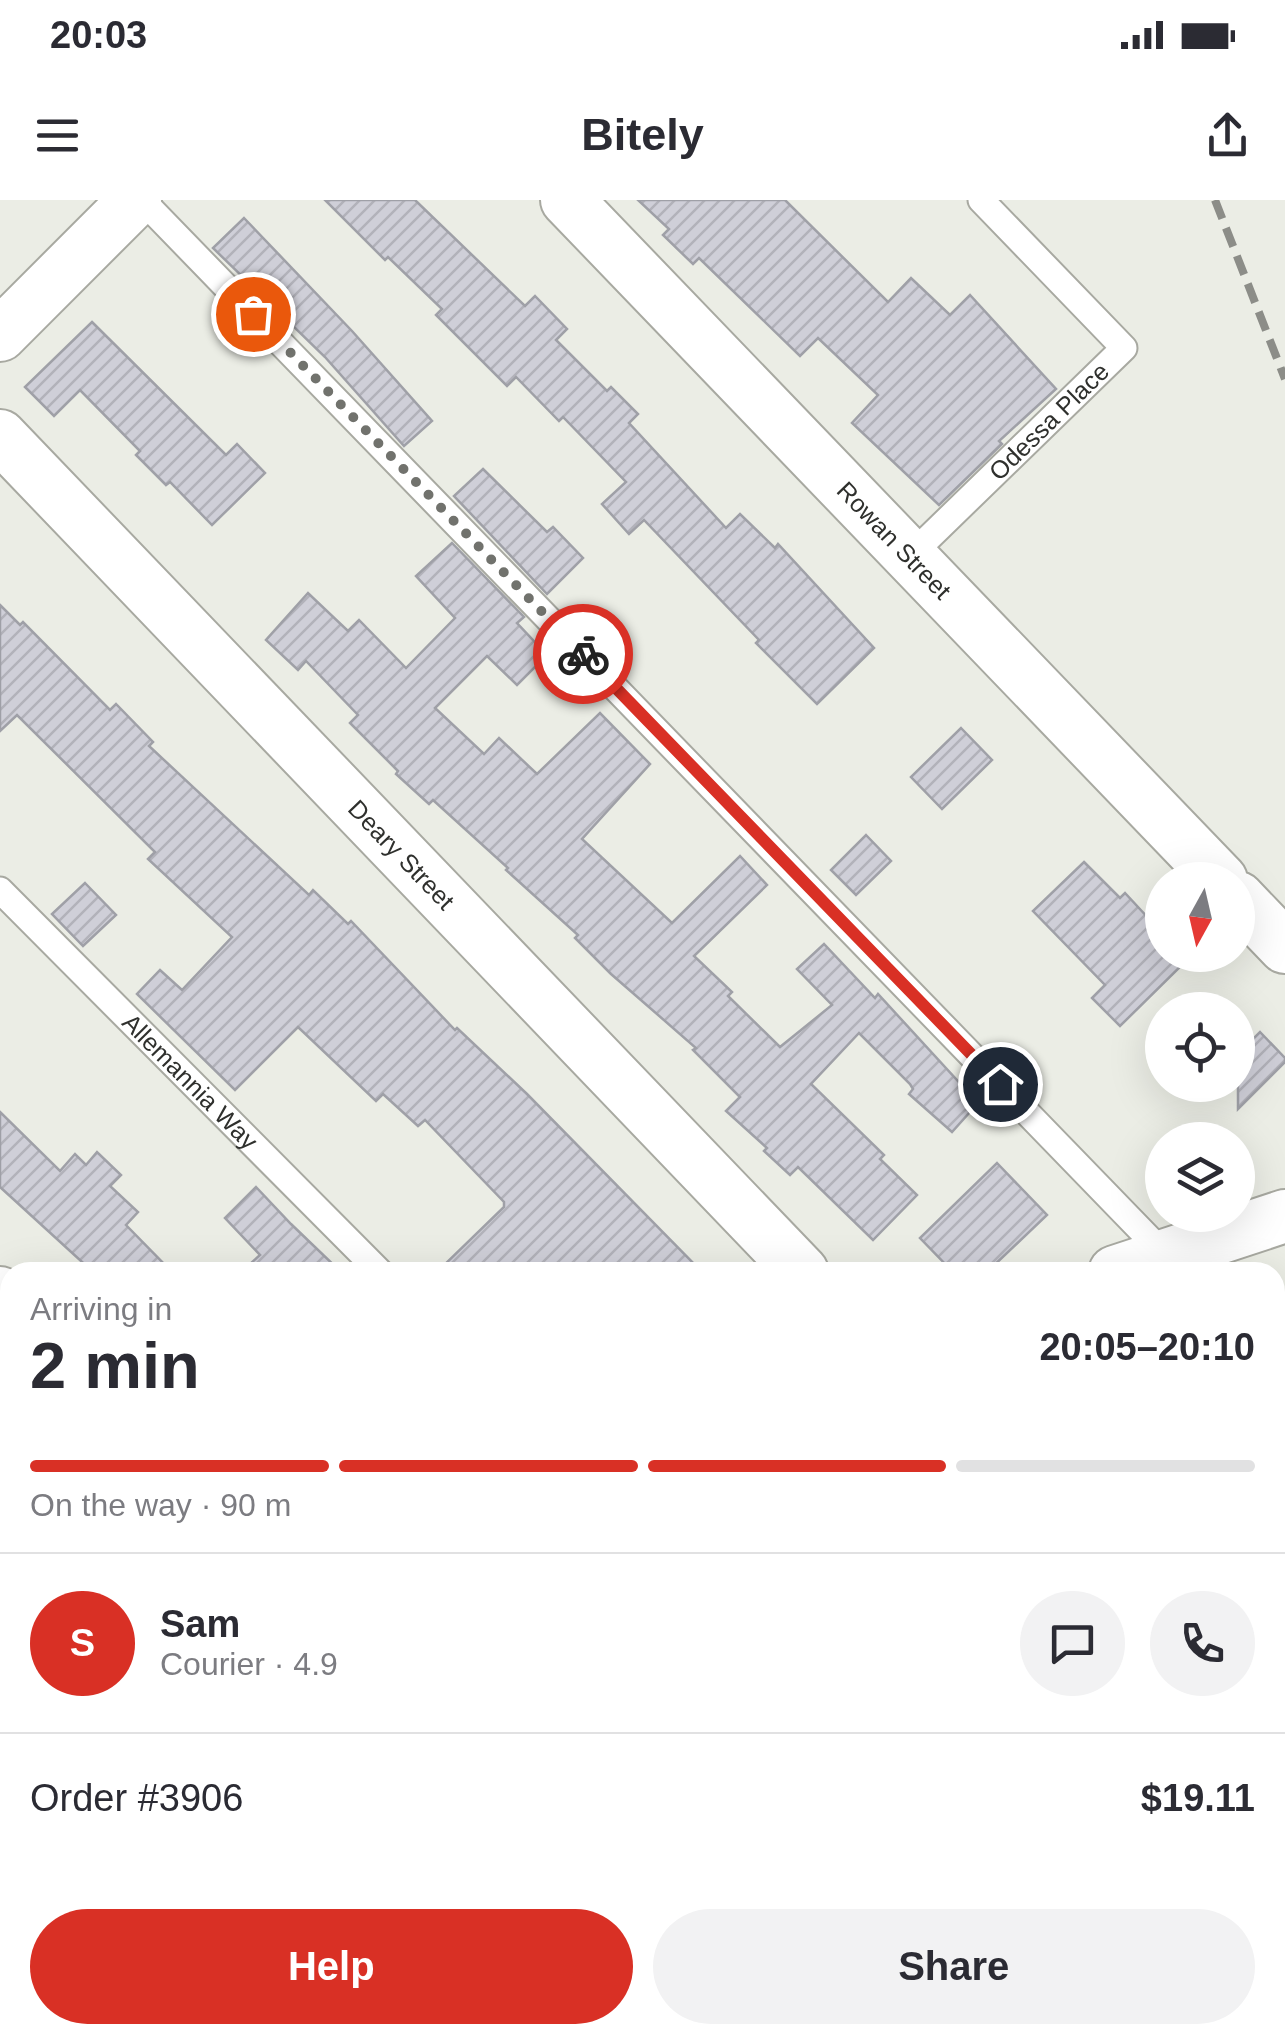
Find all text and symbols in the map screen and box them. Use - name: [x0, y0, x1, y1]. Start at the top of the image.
- text: 20:03: [50, 14, 147, 56]
- icon: menu: [30, 108, 85, 163]
- icon: share: [1200, 108, 1255, 163]
- text: Bitely: [581, 109, 704, 160]
- pin: [211, 272, 296, 357]
- icon: bag: [226, 287, 281, 342]
- street label: Odessa Place: [983, 357, 1114, 485]
- street label: Rowan Street: [832, 476, 957, 605]
- courier: [533, 604, 633, 704]
- icon: bike: [556, 627, 611, 682]
- street label: Deary Street: [343, 794, 460, 915]
- north arrow: [1145, 862, 1255, 972]
- map controls: [1145, 862, 1255, 1232]
- button: locate: [1145, 992, 1255, 1102]
- street label: Allemannia Way: [117, 1008, 264, 1155]
- pin: [958, 1042, 1043, 1127]
- icon: home: [973, 1057, 1028, 1112]
- button: layers: [1145, 1122, 1255, 1232]
- text: Arriving in: [30, 1291, 172, 1327]
- text: 20:05–20:10: [1039, 1326, 1255, 1368]
- text: 2 min: [30, 1329, 200, 1402]
- text: On the way · 90 m: [30, 1487, 291, 1523]
- button: chat: [1020, 1591, 1125, 1696]
- button: phone: [1150, 1591, 1255, 1696]
- text: Sam: [160, 1603, 240, 1645]
- text: S: [70, 1622, 95, 1664]
- text: Courier · 4.9: [160, 1646, 338, 1682]
- text: Order #3906: [30, 1777, 243, 1819]
- text: $19.11: [1141, 1777, 1255, 1819]
- button: Help: [30, 1909, 633, 2024]
- button: Share: [653, 1909, 1255, 2024]

